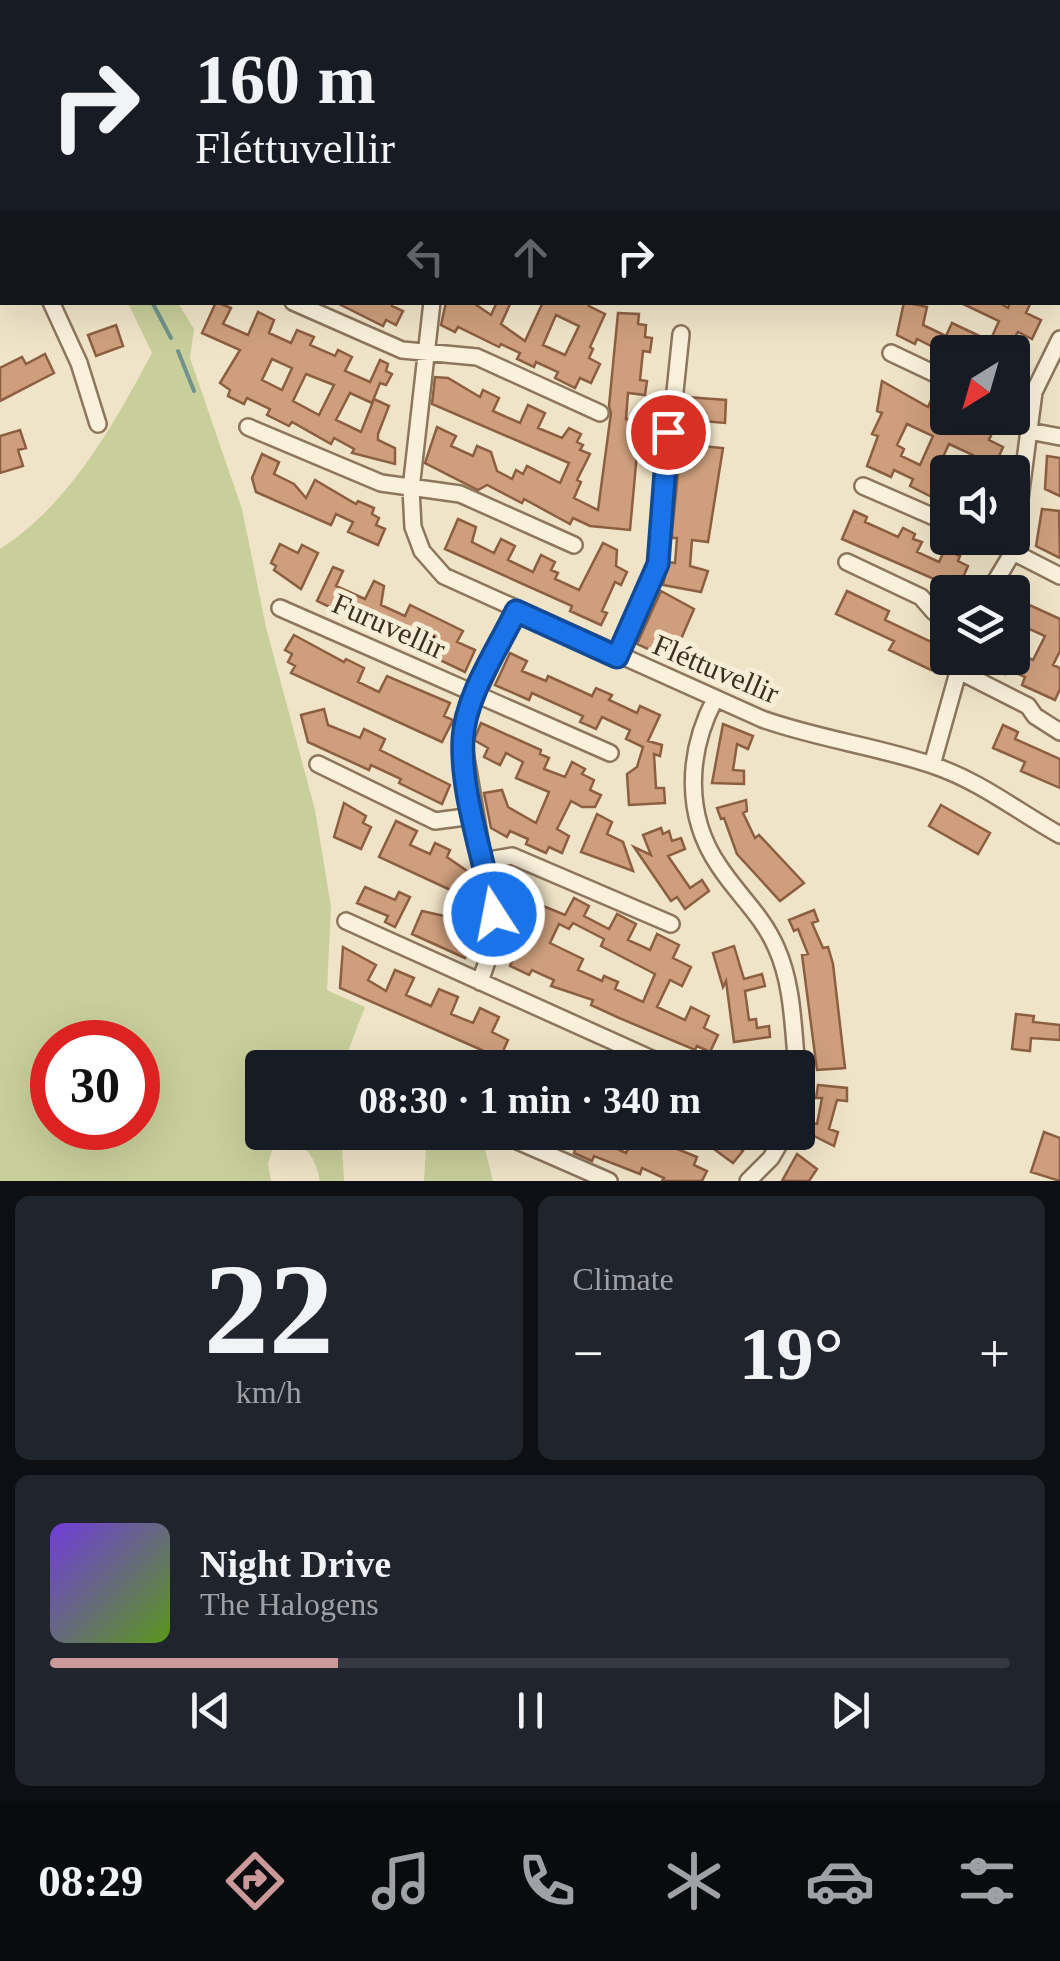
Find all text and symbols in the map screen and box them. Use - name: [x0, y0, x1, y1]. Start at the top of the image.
- icon: right: [30, 40, 160, 170]
- text: 160 m: [195, 41, 376, 118]
- text: Fléttuvellir: [195, 123, 395, 173]
- icon: left: [398, 230, 453, 285]
- icon: ahead: [503, 230, 558, 285]
- icon: right: [608, 230, 663, 285]
- north arrow: [930, 335, 1030, 435]
- map controls: [930, 335, 1030, 675]
- pin: [626, 390, 711, 475]
- icon: arrive: [641, 405, 696, 460]
- button: sound: [930, 455, 1030, 555]
- button: layers: [930, 575, 1030, 675]
- street label: Furuvellir: [328, 586, 451, 665]
- street label: Fléttuvellir: [648, 627, 784, 710]
- position arrow: [442, 862, 546, 966]
- speed limit sign: 30: [30, 1020, 160, 1150]
- text: 08:30 · 1 min · 340 m: [359, 1079, 701, 1121]
- text: 22: [204, 1237, 334, 1381]
- text: Climate: [573, 1261, 674, 1297]
- text: 19°: [739, 1312, 844, 1395]
- text: −: [573, 1323, 604, 1384]
- text: +: [979, 1323, 1010, 1384]
- text: km/h: [236, 1374, 302, 1410]
- text: Night Drive: [200, 1543, 391, 1585]
- text: The Halogens: [200, 1586, 379, 1622]
- icon: previous: [183, 1683, 238, 1738]
- icon: pause: [503, 1683, 558, 1738]
- icon: next: [823, 1683, 878, 1738]
- icon: directions: [220, 1846, 290, 1916]
- icon: music: [366, 1846, 436, 1916]
- icon: phone: [512, 1846, 582, 1916]
- icon: climate: [659, 1846, 729, 1916]
- icon: car: [805, 1846, 875, 1916]
- icon: filters: [952, 1846, 1022, 1916]
- text: 08:29: [38, 1856, 143, 1906]

